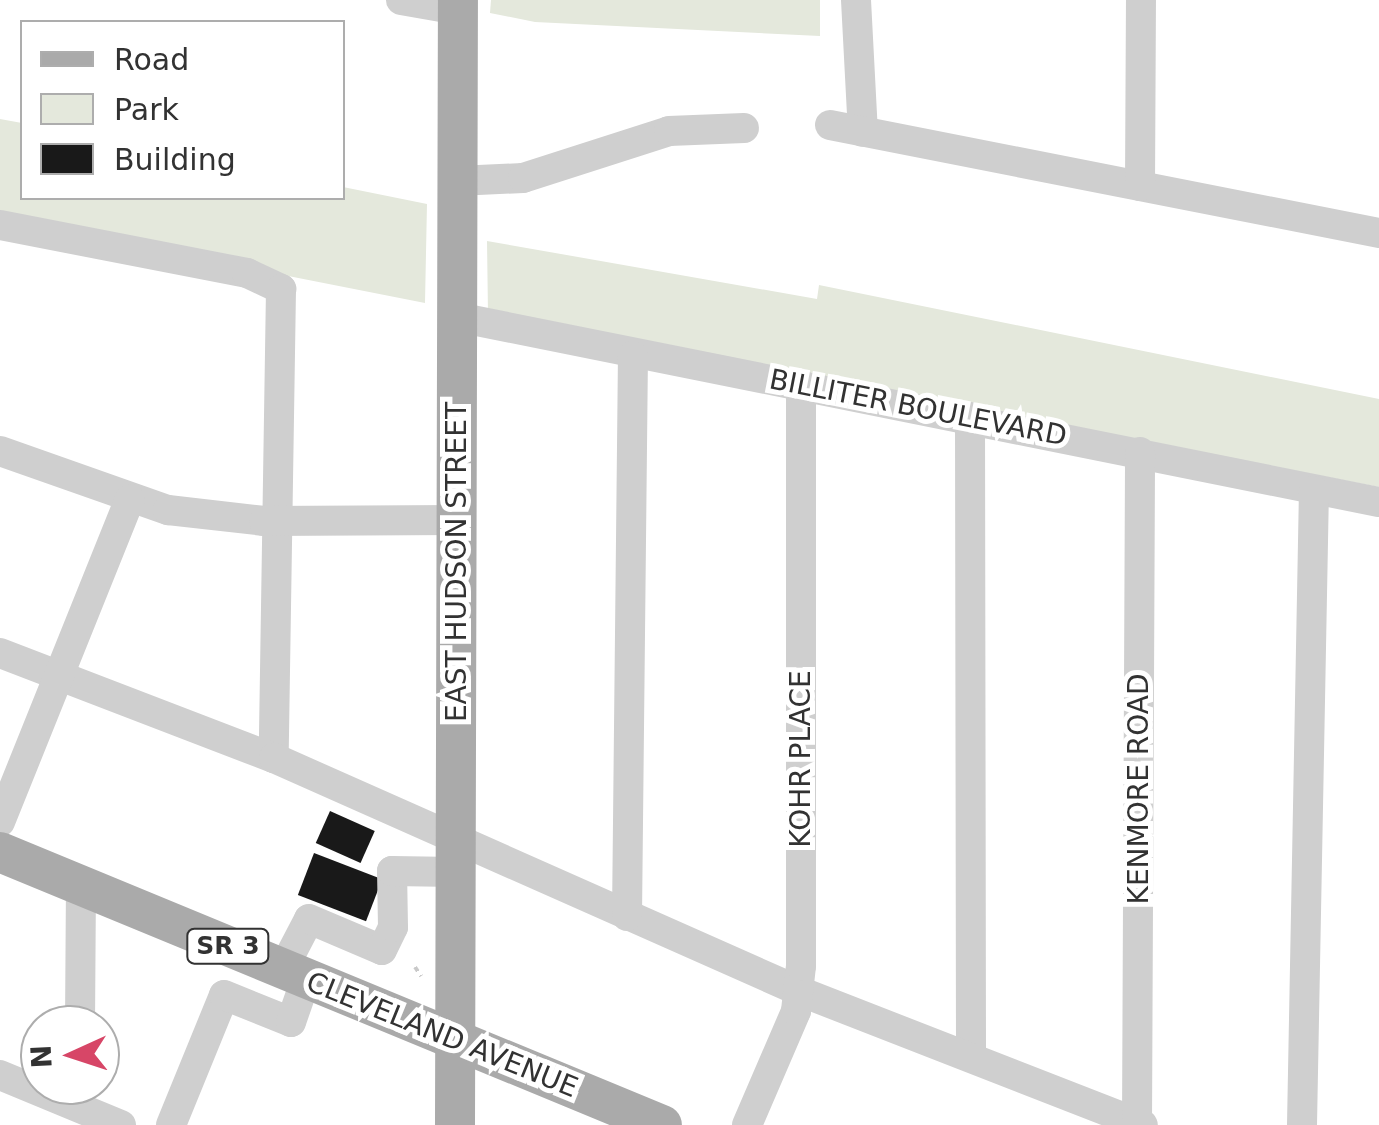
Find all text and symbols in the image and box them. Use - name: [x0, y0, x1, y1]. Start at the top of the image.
- legend: [20, 20, 345, 200]
- text: Road: [114, 42, 189, 77]
- text: Park: [114, 92, 179, 127]
- text: Building: [114, 142, 236, 177]
- street label: BILLITER BOULEVARD: [766, 363, 1070, 453]
- street label: EAST HUDSON STREET: [440, 402, 474, 722]
- street label: KOHR PLACE: [784, 670, 818, 848]
- street label: KENMORE ROAD: [1122, 674, 1156, 904]
- road number: SR 3: [186, 926, 270, 966]
- street label: CLEVELAND AVENUE: [301, 965, 583, 1105]
- north arrow: [20, 1005, 120, 1105]
- text: N: [24, 1044, 59, 1069]

